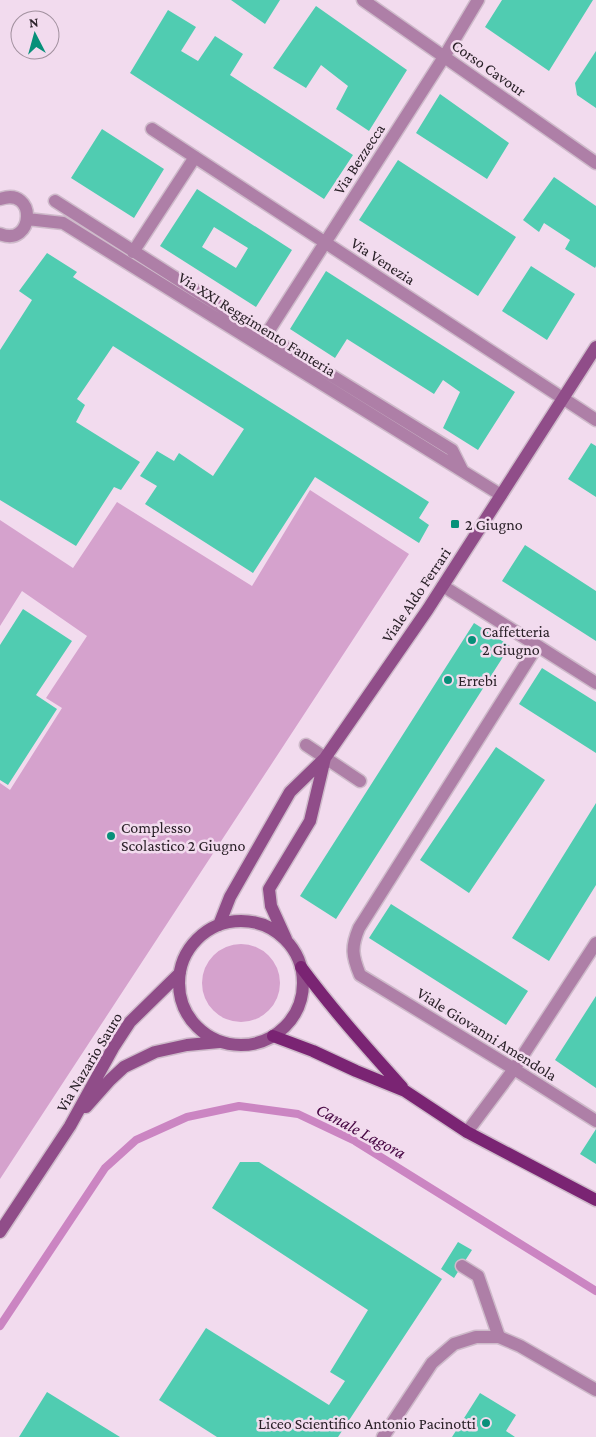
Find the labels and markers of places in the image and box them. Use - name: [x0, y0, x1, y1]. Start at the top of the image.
- place label: 2 Giugno: [465, 516, 523, 534]
- marker: 2 Giugno: [449, 518, 461, 530]
- place label: Caffetteria 2 Giugno: [482, 623, 551, 659]
- marker: Caffetteria 2 Giugno: [466, 634, 478, 646]
- place label: Errebi: [458, 672, 497, 689]
- marker: Errebi: [442, 674, 454, 686]
- place label: Complesso Scolastico 2 Giugno: [121, 819, 246, 855]
- marker: Complesso Scolastico 2 Giugno: [105, 830, 117, 842]
- place label: Liceo Scientifico Antonio Pacinotti: [258, 1415, 476, 1432]
- marker: Liceo Scientifico Antonio Pacinotti: [480, 1417, 492, 1429]

